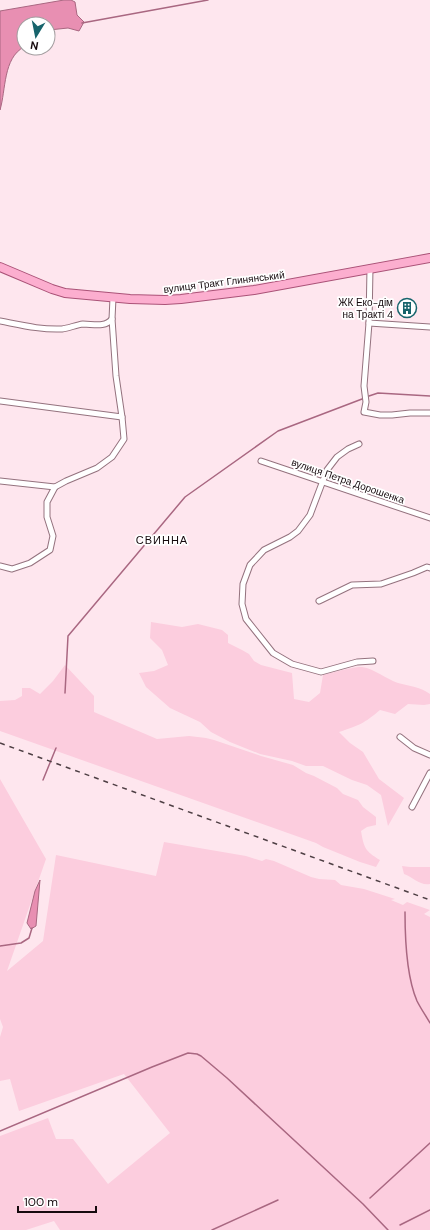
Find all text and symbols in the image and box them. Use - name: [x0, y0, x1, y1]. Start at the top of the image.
- north arrow: [16, 16, 56, 56]
- text: N: [29, 38, 39, 53]
- street label: вулиця Тракт Глинянський: [163, 268, 285, 296]
- place label: ЖК Еко-дім на Тракті 4: [338, 296, 393, 321]
- building icon: ЖК Еко-дім на Тракті 4: [396, 297, 418, 319]
- street label: вулиця Петра Дорошенка: [290, 456, 407, 507]
- district label: СВИННА: [136, 533, 188, 547]
- scale bar: [18, 1188, 96, 1214]
- text: 100 m: [24, 1194, 58, 1210]

